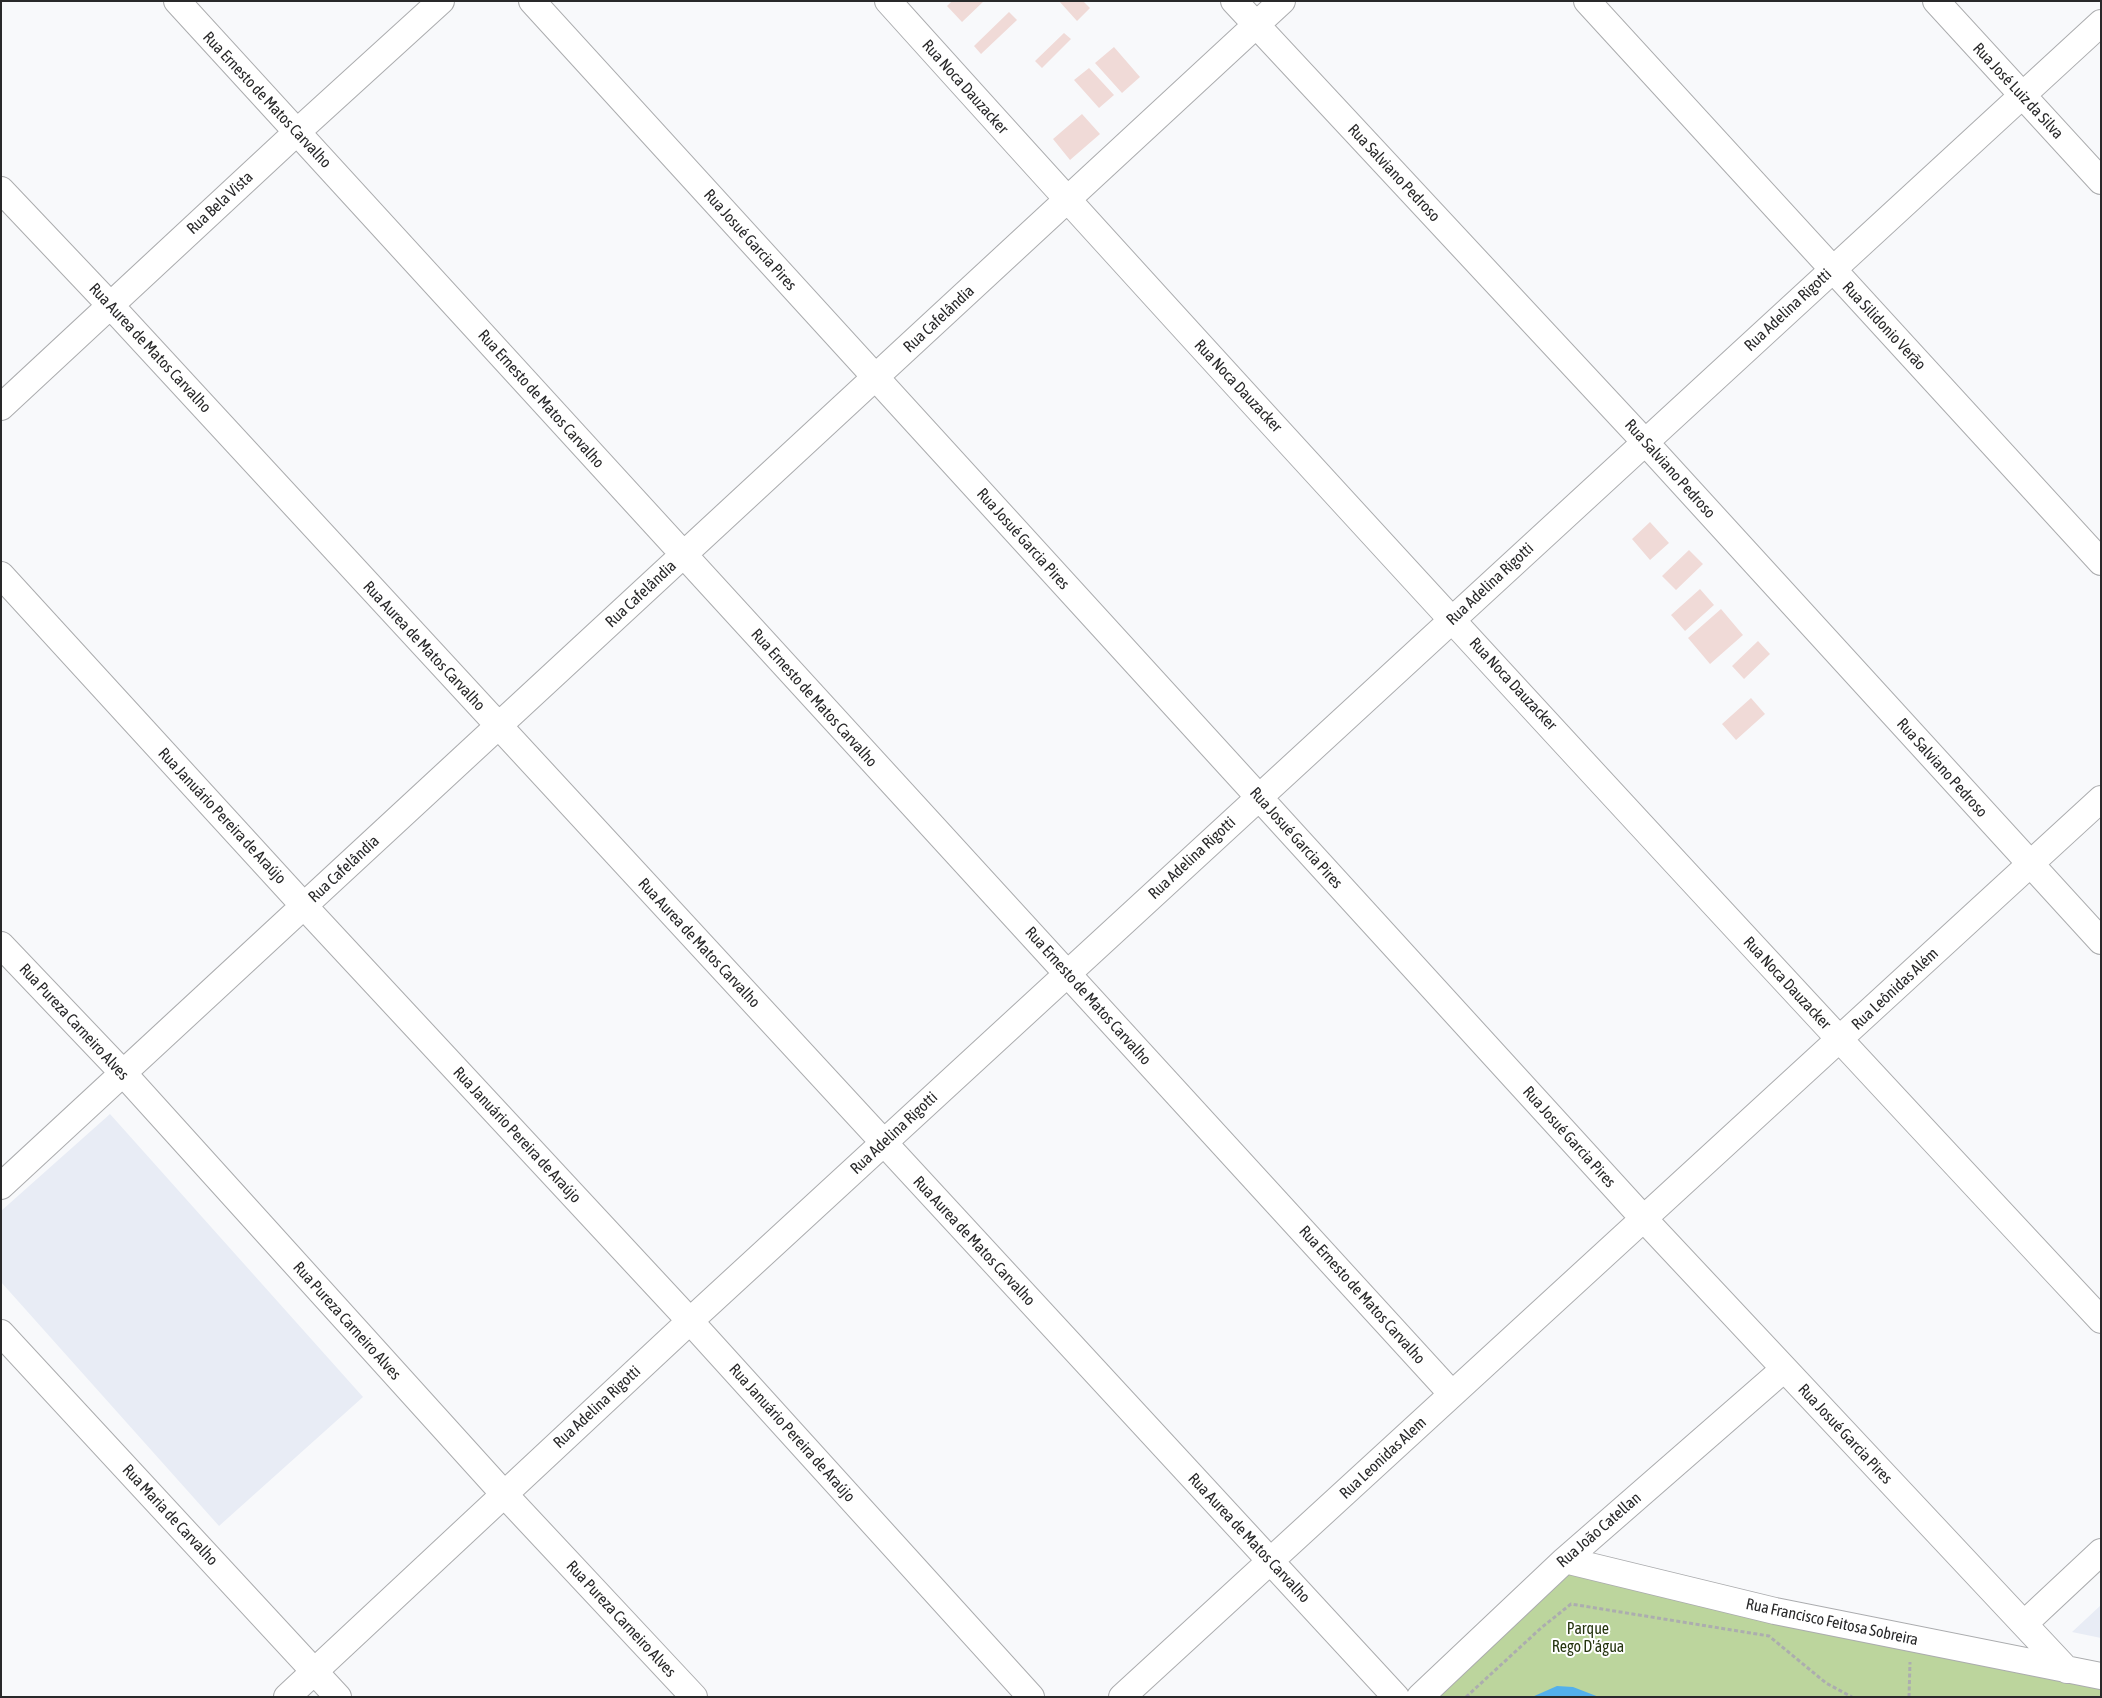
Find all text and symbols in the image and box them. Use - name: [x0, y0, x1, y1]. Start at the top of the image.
- street label: Rua Ernesto de Matos Carvalho: [199, 28, 335, 172]
- street label: Rua Noca Dauzacker: [918, 36, 1012, 138]
- street label: Rua José Luiz da Silva: [1969, 39, 2067, 143]
- street label: Rua Salviano Pedroso: [1344, 120, 1444, 226]
- street label: Rua Bela Vista: [183, 168, 257, 238]
- street label: Rua Josué Garcia Pires: [700, 185, 800, 295]
- street label: Rua Adelina Rigotti: [1740, 265, 1836, 355]
- street label: Rua Silidonio Verão: [1838, 278, 1930, 374]
- street label: Rua Aurea de Matos Carvalho: [85, 279, 215, 417]
- street label: Rua Cafelândia: [900, 281, 978, 357]
- street label: Rua Ernesto de Matos Carvalho: [474, 326, 608, 472]
- street label: Rua Noca Dauzacker: [1190, 336, 1286, 436]
- street label: Rua Salviano Pedroso: [1620, 416, 1720, 522]
- street label: Rua Josué Garcia Pires: [973, 484, 1073, 594]
- street label: Rua Adelina Rigotti: [1442, 539, 1538, 629]
- street label: Rua Cafelândia: [602, 556, 680, 632]
- street label: Rua Aurea de Matos Carvalho: [359, 577, 489, 715]
- street label: Rua Ernesto de Matos Carvalho: [747, 625, 881, 771]
- street label: Rua Noca Dauzacker: [1465, 634, 1561, 734]
- street label: Rua Salviano Pedroso: [1892, 715, 1992, 821]
- street label: Rua Januário Pereira de Araújo: [154, 744, 290, 888]
- street label: Rua Josué Garcia Pires: [1246, 783, 1346, 893]
- street label: Rua Adelina Rigotti: [1144, 813, 1240, 903]
- street label: Rua Cafelândia: [305, 831, 383, 907]
- street label: Rua Aurea de Matos Carvalho: [634, 874, 764, 1012]
- street label: Rua Ernesto de Matos Carvalho: [1021, 923, 1155, 1069]
- street label: Rua Noca Dauzacker: [1739, 933, 1835, 1033]
- street label: Rua Leônidas Além: [1848, 944, 1942, 1034]
- street label: Rua Pureza Carneiro Alves: [15, 960, 133, 1084]
- street label: Rua Januário Pereira de Araújo: [449, 1063, 585, 1207]
- street label: Rua Josué Garcia Pires: [1519, 1082, 1619, 1192]
- street label: Rua Adelina Rigotti: [846, 1088, 942, 1178]
- street label: Rua Aurea de Matos Carvalho: [909, 1172, 1039, 1310]
- street label: Rua Ernesto de Matos Carvalho: [1295, 1222, 1429, 1368]
- street label: Rua Pureza Carneiro Alves: [289, 1258, 405, 1384]
- street label: Rua Januário Pereira de Araújo: [725, 1360, 859, 1506]
- street label: Rua Adelina Rigotti: [549, 1362, 645, 1452]
- street label: Rua Josué Garcia Pires: [1794, 1380, 1896, 1488]
- street label: Rua Leonidas Alem: [1336, 1413, 1430, 1503]
- street label: Rua Maria de Carvalho: [118, 1460, 222, 1570]
- street label: Rua Aurea de Matos Carvalho: [1184, 1469, 1314, 1607]
- street label: Rua João Catellan: [1553, 1488, 1645, 1572]
- street label: Rua Pureza Carneiro Alves: [562, 1557, 680, 1681]
- street label: Rua Francisco Feitosa Sobreira: [1744, 1594, 1920, 1650]
- park label: Parque Rego D'água: [1552, 1619, 1624, 1657]

